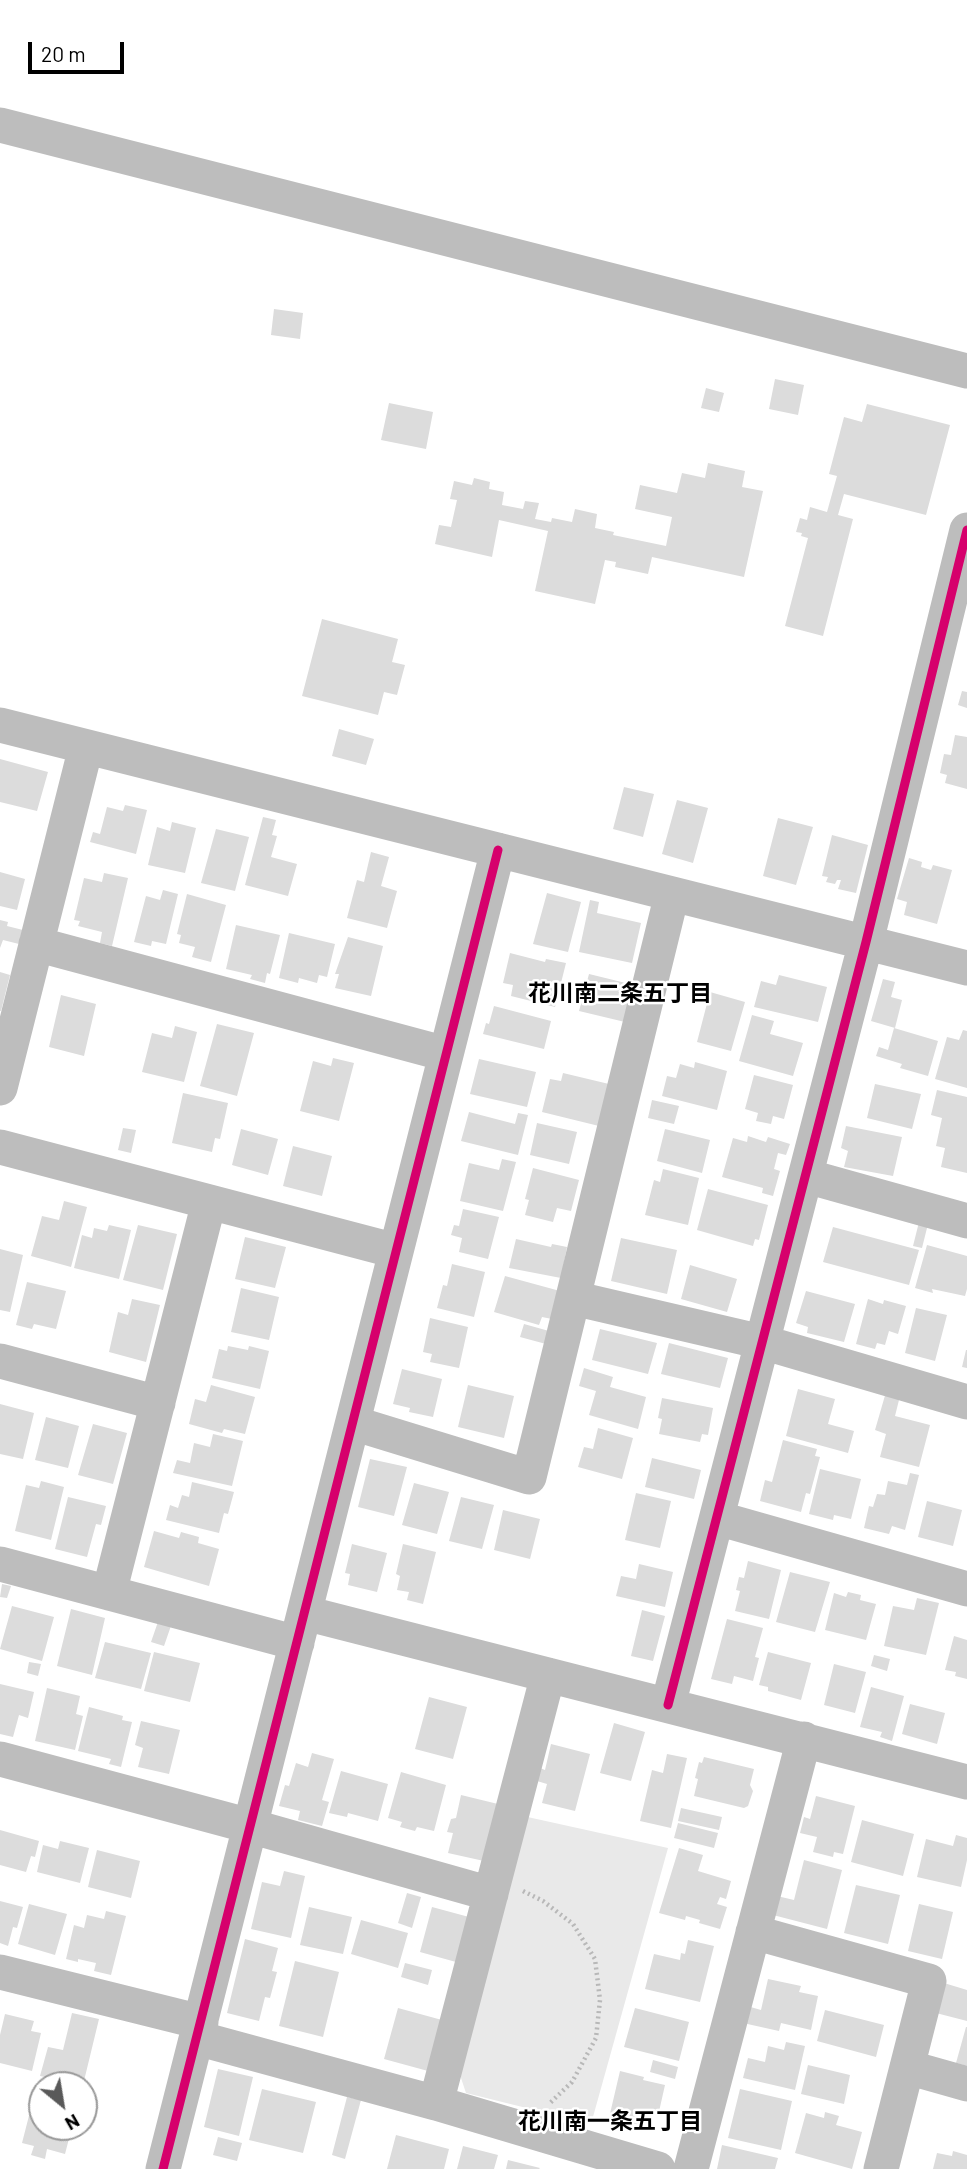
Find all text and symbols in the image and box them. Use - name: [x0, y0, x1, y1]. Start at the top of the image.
- scale bar: [32, 28, 128, 72]
- text: 20 m: [41, 41, 86, 66]
- district label: 花川南二条五丁目: [528, 979, 712, 1007]
- north arrow: [28, 2071, 98, 2141]
- district label: 花川南一条五丁目: [518, 2107, 702, 2135]
- text: N: [62, 2110, 84, 2136]

